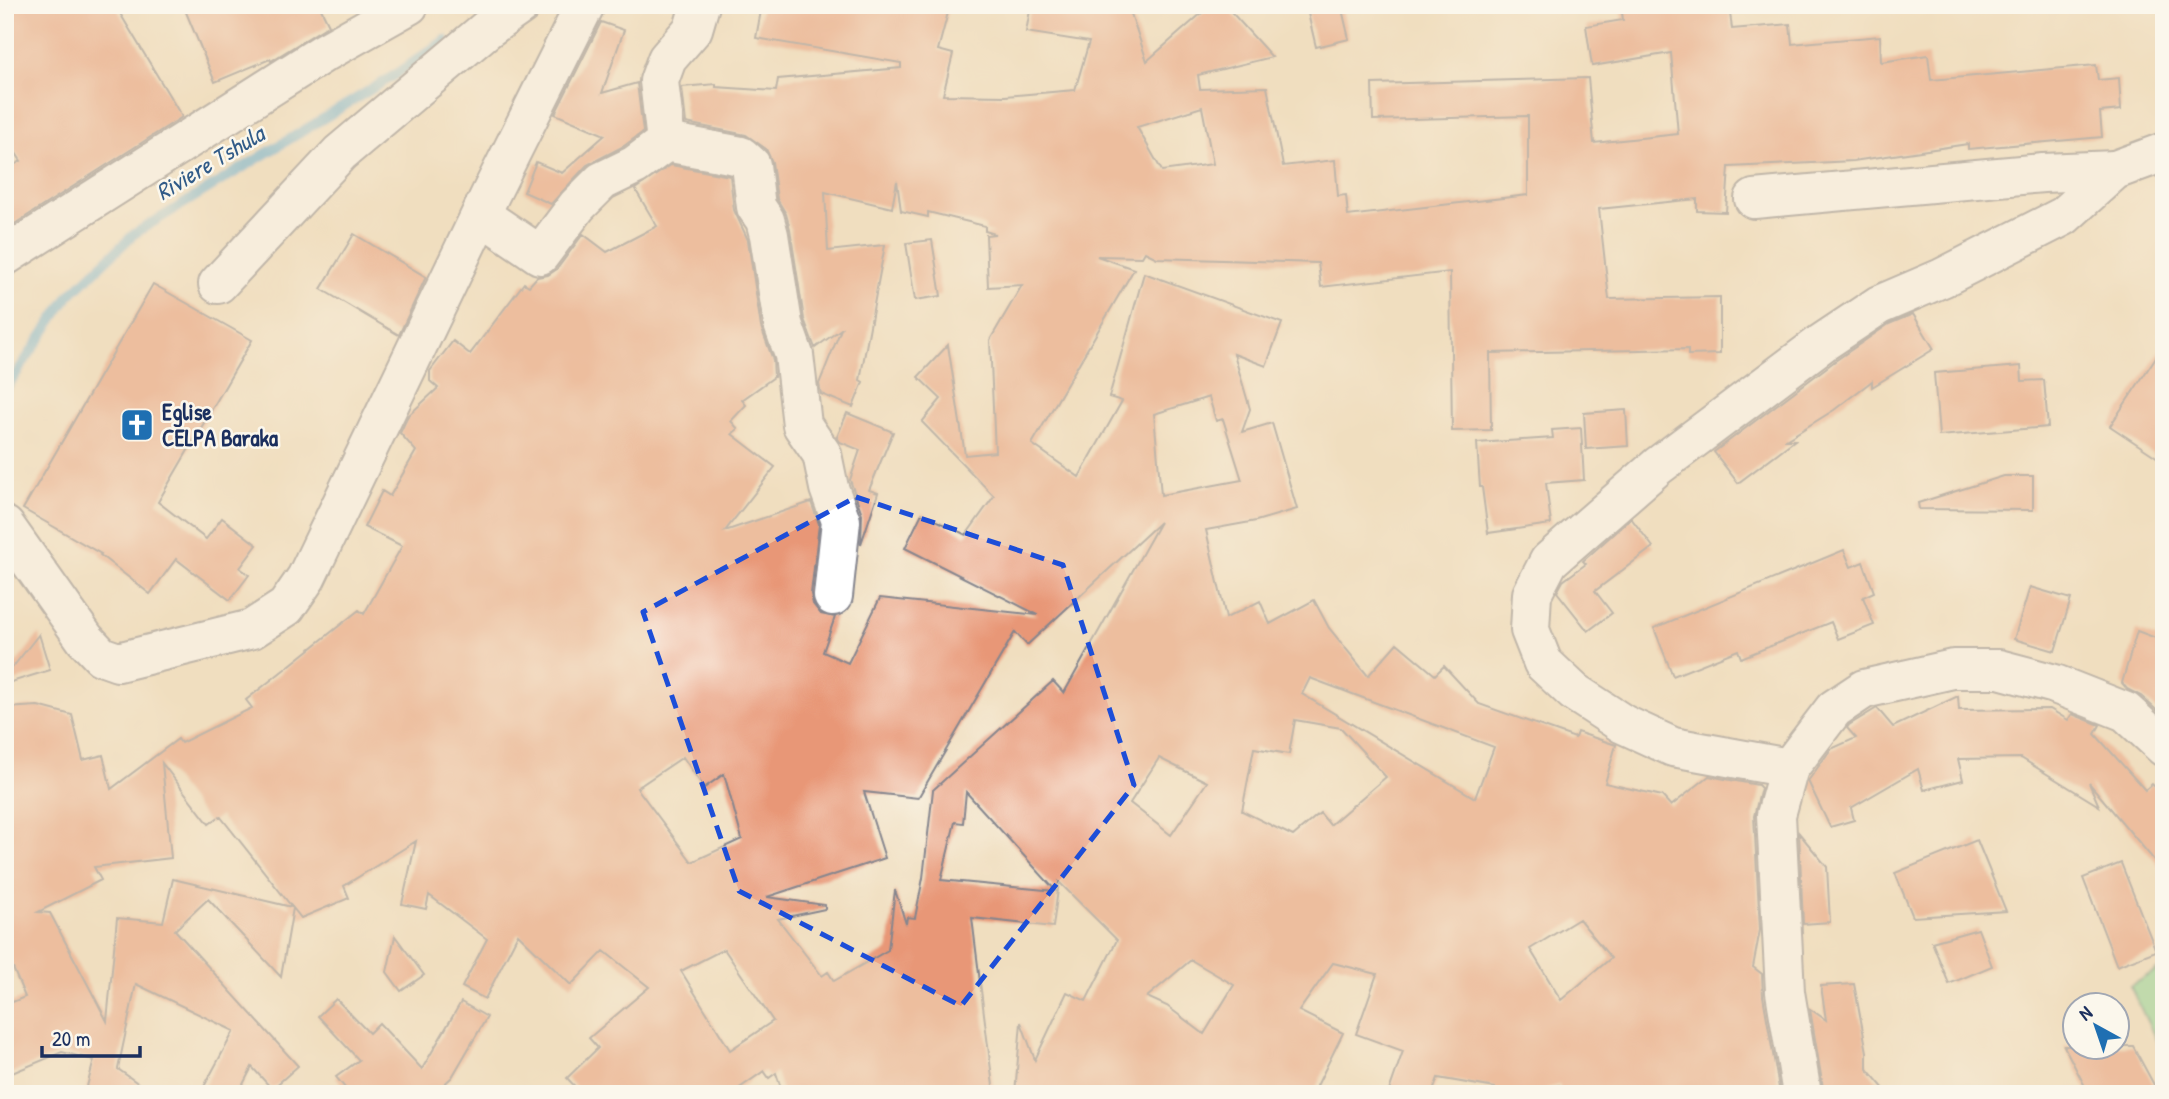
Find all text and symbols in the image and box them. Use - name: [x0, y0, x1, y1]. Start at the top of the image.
- water label: Riviere Tshula: [149, 116, 272, 207]
- place label: Eglise CELPA Baraka: [162, 396, 278, 453]
- church icon: Eglise CELPA Baraka: [118, 406, 156, 444]
- north arrow: [2060, 990, 2130, 1060]
- text: N: [2073, 1000, 2097, 1026]
- scale bar: [42, 1015, 140, 1059]
- text: 20 m: [52, 1024, 90, 1053]

